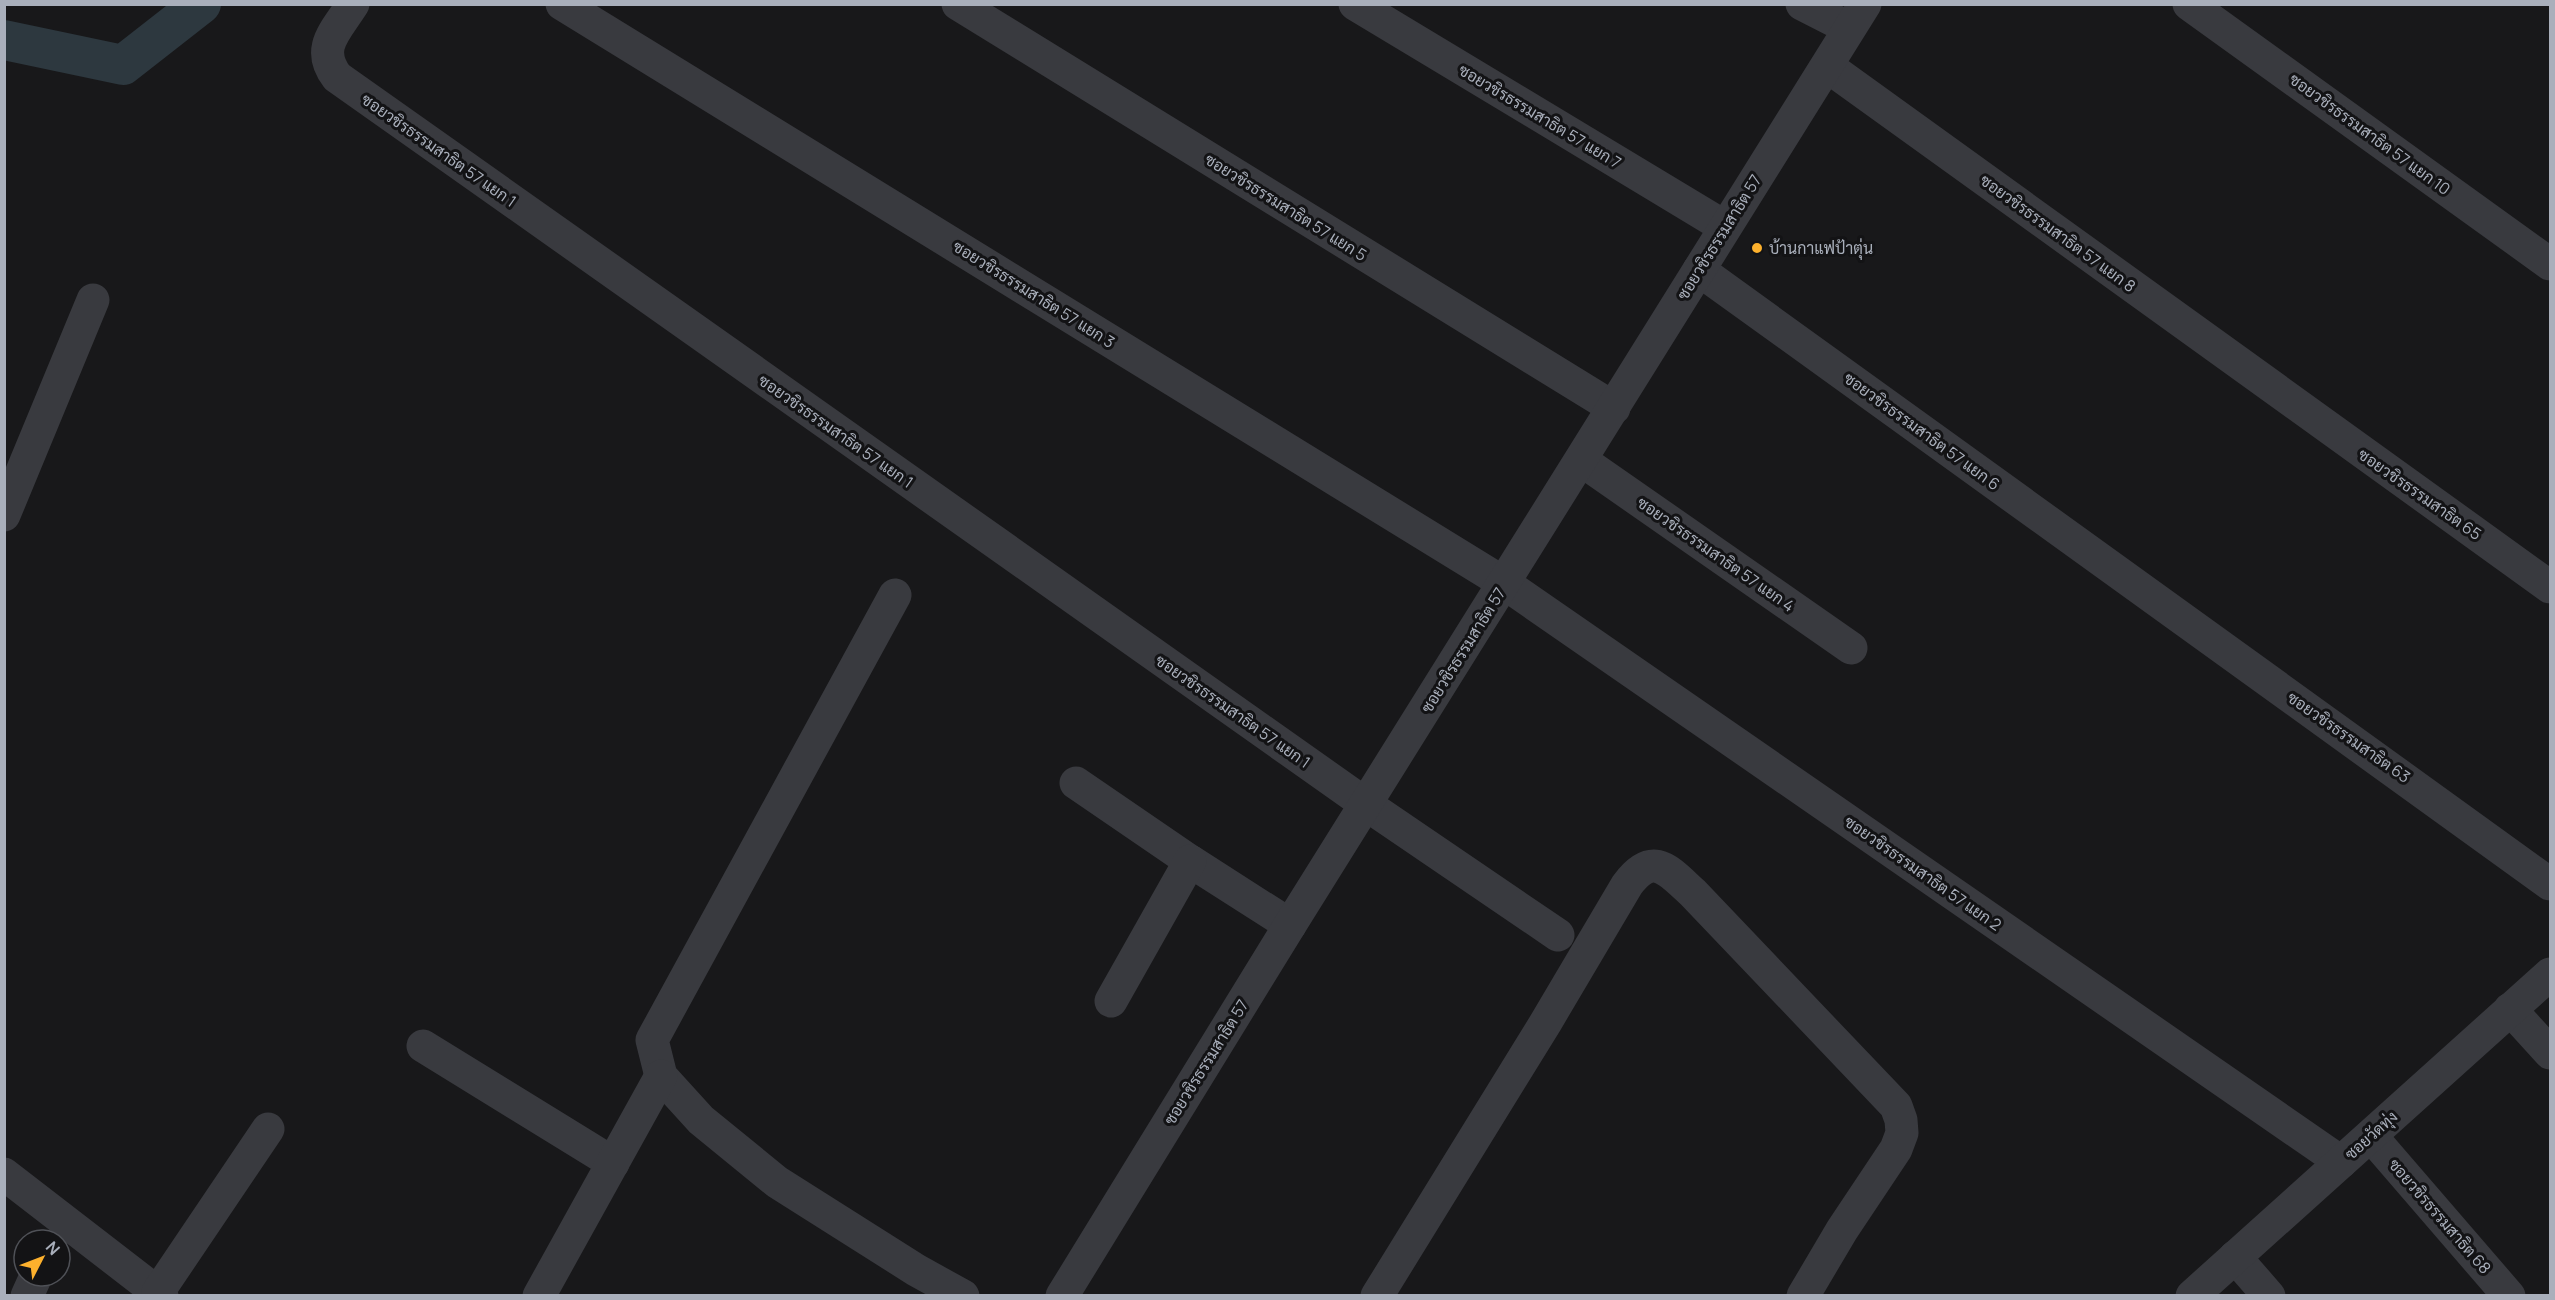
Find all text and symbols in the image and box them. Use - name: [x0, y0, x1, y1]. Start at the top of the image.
- street label: ซอยวชิรธรรมสาธิต 57 แยก 7: [1455, 59, 1625, 173]
- street label: ซอยวชิรธรรมสาธิต 57 แยก 10: [2285, 68, 2455, 200]
- street label: ซอยวชิรธรรมสาธิต 57 แยก 1: [357, 88, 521, 212]
- street label: ซอยวชิรธรรมสาธิต 57 แยก 5: [1201, 148, 1371, 266]
- street label: ซอยวชิรธรรมสาธิต 57 แยก 8: [1976, 169, 2140, 297]
- street label: ซอยวชิรธรรมสาธิต 57: [1672, 170, 1766, 304]
- street label: ซอยวชิรธรรมสาธิต 57 แยก 3: [949, 235, 1119, 353]
- place label: บ้านกาแฟป้าตุ่น: [1769, 237, 1873, 260]
- marker: บ้านกาแฟป้าตุ่น: [1750, 241, 1764, 255]
- street label: ซอยวชิรธรรมสาธิต 57 แยก 6: [1840, 367, 2004, 495]
- street label: ซอยวชิรธรรมสาธิต 57 แยก 1: [754, 369, 918, 493]
- street label: ซอยวชิรธรรมสาธิต 65: [2354, 443, 2486, 545]
- street label: ซอยวชิรธรรมสาธิต 57 แยก 4: [1633, 491, 1799, 617]
- street label: ซอยวชิรธรรมสาธิต 57: [1416, 583, 1510, 717]
- street label: ซอยวชิรธรรมสาธิต 57 แยก 1: [1151, 649, 1315, 773]
- street label: ซอยวชิรธรรมสาธิต 63: [2283, 686, 2415, 788]
- street label: ซอยวชิรธรรมสาธิต 57 แยก 2: [1840, 810, 2006, 936]
- street label: ซอยวชิรธรรมสาธิต 57: [1159, 995, 1253, 1129]
- street label: ซอยวัดทุ่ง: [2340, 1105, 2403, 1165]
- street label: ซอยวชิรธรรมสาธิต 68: [2384, 1154, 2496, 1278]
- north arrow: [12, 1228, 72, 1288]
- text: N: [41, 1236, 65, 1260]

